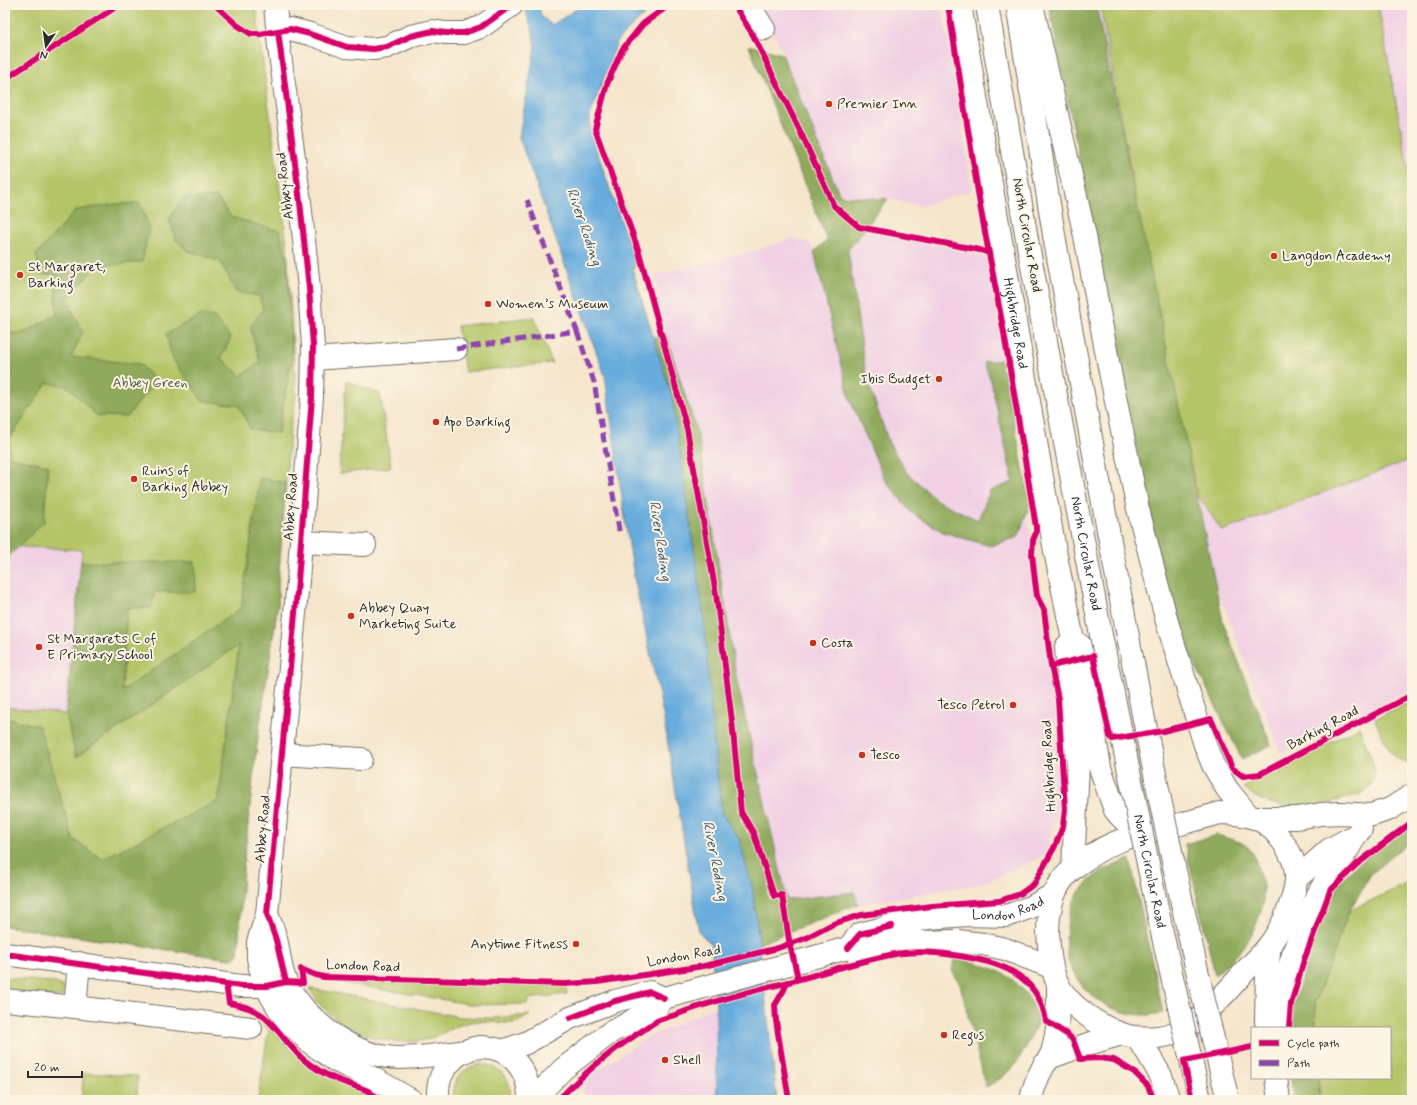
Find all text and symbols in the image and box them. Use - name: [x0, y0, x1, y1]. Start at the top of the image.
- north arrow: [26, 26, 66, 66]
- text: N: [39, 47, 49, 62]
- place label: Premier Inn: [837, 95, 918, 113]
- marker: Premier Inn: [824, 99, 834, 109]
- street label: Abbey Road: [272, 151, 298, 221]
- street label: North Circular Road: [1008, 176, 1046, 294]
- water label: River Roding: [561, 185, 607, 269]
- place label: Langdon Academy: [1282, 247, 1391, 266]
- marker: Langdon Academy: [1269, 251, 1279, 261]
- place label: St Margaret, Barking: [28, 258, 106, 294]
- marker: St Margaret, Barking: [15, 270, 25, 280]
- street label: Highbridge Road: [999, 276, 1032, 370]
- place label: Women’s Museum: [496, 295, 608, 313]
- marker: Women’s Museum: [483, 299, 493, 309]
- place label: Ibis Budget: [861, 370, 931, 390]
- park label: Abbey Green: [112, 374, 188, 392]
- marker: Ibis Budget: [934, 374, 944, 384]
- place label: Apo Barking: [444, 413, 511, 433]
- marker: Apo Barking: [431, 417, 441, 427]
- place label: Ruins of Barking Abbey: [142, 462, 228, 498]
- street label: Abbey Road: [280, 472, 302, 542]
- marker: Ruins of Barking Abbey: [129, 474, 139, 484]
- street label: North Circular Road: [1066, 495, 1105, 612]
- water label: River Roding: [644, 499, 676, 583]
- place label: Abbey Quay Marketing Suite: [359, 599, 457, 635]
- marker: Abbey Quay Marketing Suite: [346, 611, 356, 621]
- place label: St Margarets C of E Primary School: [47, 630, 156, 664]
- place label: Costa: [821, 634, 854, 652]
- marker: Costa: [808, 638, 818, 648]
- marker: St Margarets C of E Primary School: [34, 642, 44, 652]
- place label: Tesco Petrol: [937, 696, 1005, 714]
- marker: Tesco Petrol: [1008, 700, 1018, 710]
- street label: Barking Road: [1284, 702, 1363, 756]
- street label: Highbridge Road: [1038, 719, 1062, 813]
- place label: Tesco: [870, 746, 900, 764]
- marker: Tesco: [857, 750, 867, 760]
- street label: Abbey Road: [251, 794, 275, 864]
- street label: North Circular Road: [1129, 813, 1170, 930]
- water label: River Roding: [697, 819, 733, 903]
- street label: London Road: [972, 892, 1047, 925]
- place label: Anytime Fitness: [471, 935, 568, 953]
- marker: Anytime Fitness: [571, 939, 581, 949]
- street label: London Road: [646, 941, 722, 971]
- street label: London Road: [326, 956, 400, 976]
- place label: Regus: [952, 1026, 985, 1046]
- legend: [1251, 1027, 1391, 1079]
- marker: Regus: [939, 1030, 949, 1040]
- text: Cycle path: [1287, 1036, 1339, 1052]
- place label: Shell: [673, 1051, 701, 1069]
- scale bar: [28, 1053, 82, 1079]
- marker: Shell: [660, 1055, 670, 1065]
- text: Path: [1287, 1056, 1310, 1072]
- text: 20 m: [34, 1060, 60, 1076]

